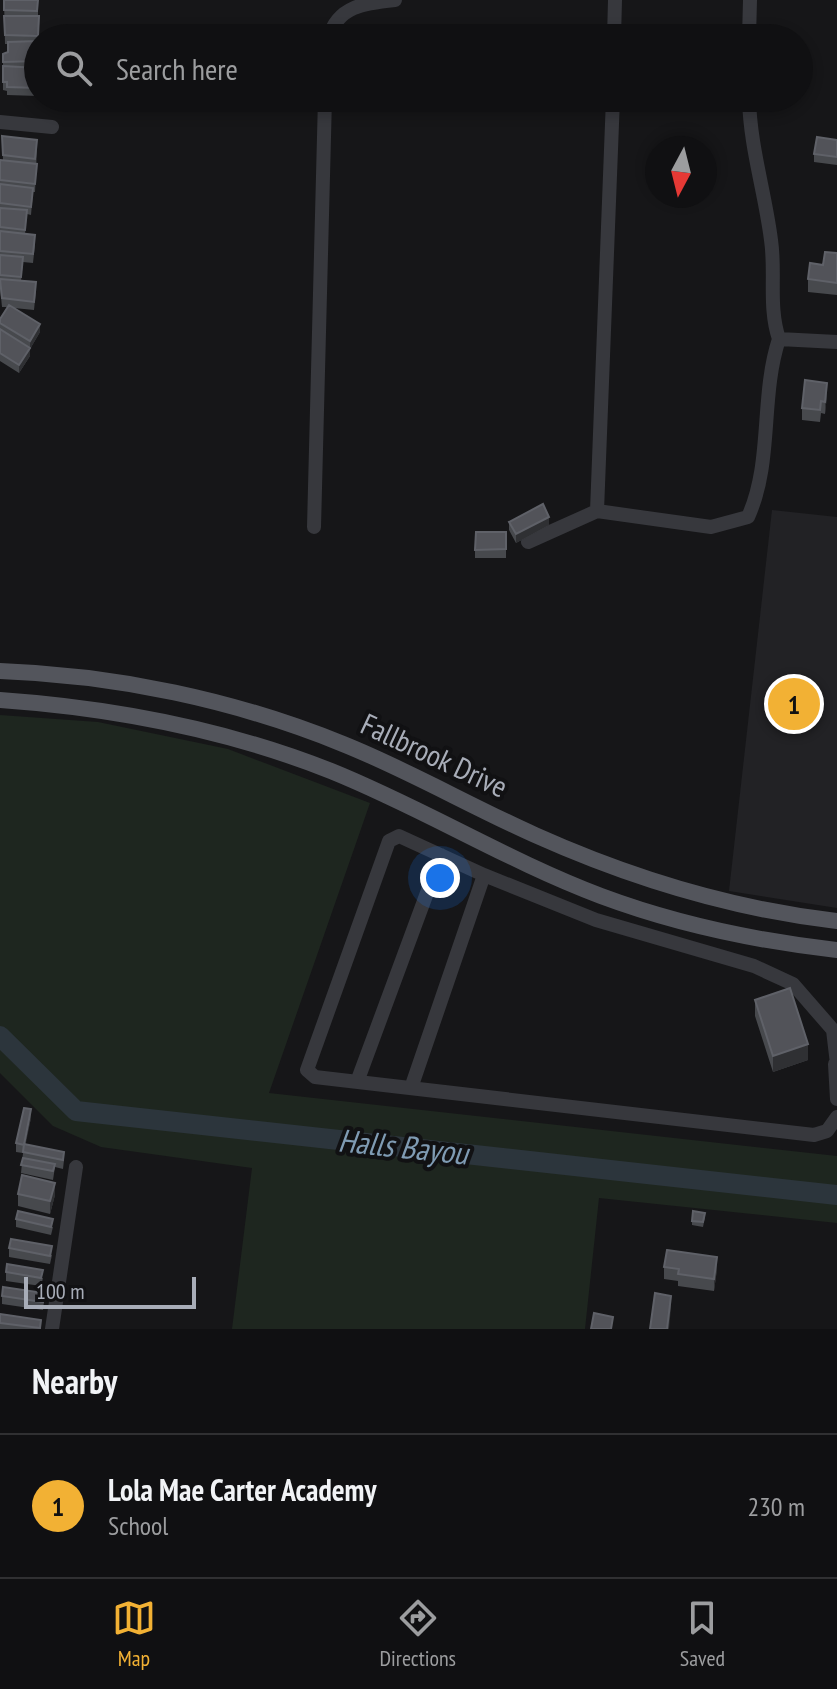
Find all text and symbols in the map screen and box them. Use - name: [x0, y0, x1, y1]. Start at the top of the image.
- search box: [24, 24, 813, 112]
- icon: search: [52, 46, 96, 90]
- text: Search here: [116, 49, 238, 88]
- north arrow: [645, 136, 717, 208]
- pin: 1: [768, 674, 820, 734]
- street label: Fallbrook Drive: [355, 704, 514, 806]
- your location: [420, 858, 460, 898]
- water label: Halls Bayou: [336, 1118, 472, 1174]
- scale bar: [24, 1273, 196, 1309]
- text: 100 m: [36, 1277, 85, 1305]
- text: Nearby: [32, 1359, 117, 1403]
- text: Lola Mae Carter Academy: [108, 1470, 376, 1509]
- text: 1: [52, 1490, 64, 1523]
- text: 230 m: [747, 1490, 805, 1523]
- text: School: [108, 1509, 168, 1542]
- tab: Map: [112, 1596, 156, 1672]
- tab: Directions: [380, 1596, 456, 1672]
- tab: Saved: [680, 1596, 725, 1672]

